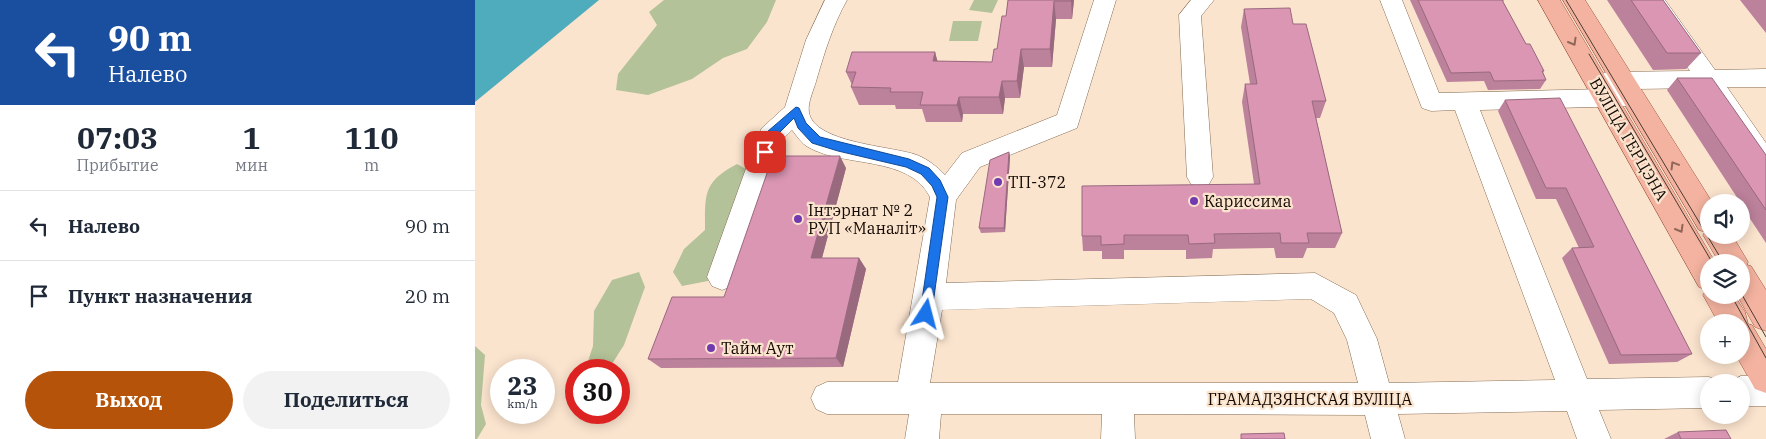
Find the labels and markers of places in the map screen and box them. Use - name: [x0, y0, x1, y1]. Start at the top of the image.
- pin: [744, 131, 786, 173]
- place label: ТП-372: [1008, 172, 1066, 192]
- marker: ТП-372: [992, 176, 1004, 188]
- place label: Кариссима: [1204, 191, 1292, 211]
- marker: Кариссима: [1188, 195, 1200, 207]
- place label: Інтэрнат № 2 РУП «Маналіт»: [808, 200, 926, 238]
- marker: Інтэрнат № 2 РУП «Маналіт»: [792, 213, 804, 225]
- place label: Тайм Аут: [721, 338, 794, 358]
- marker: Тайм Аут: [705, 342, 717, 354]

